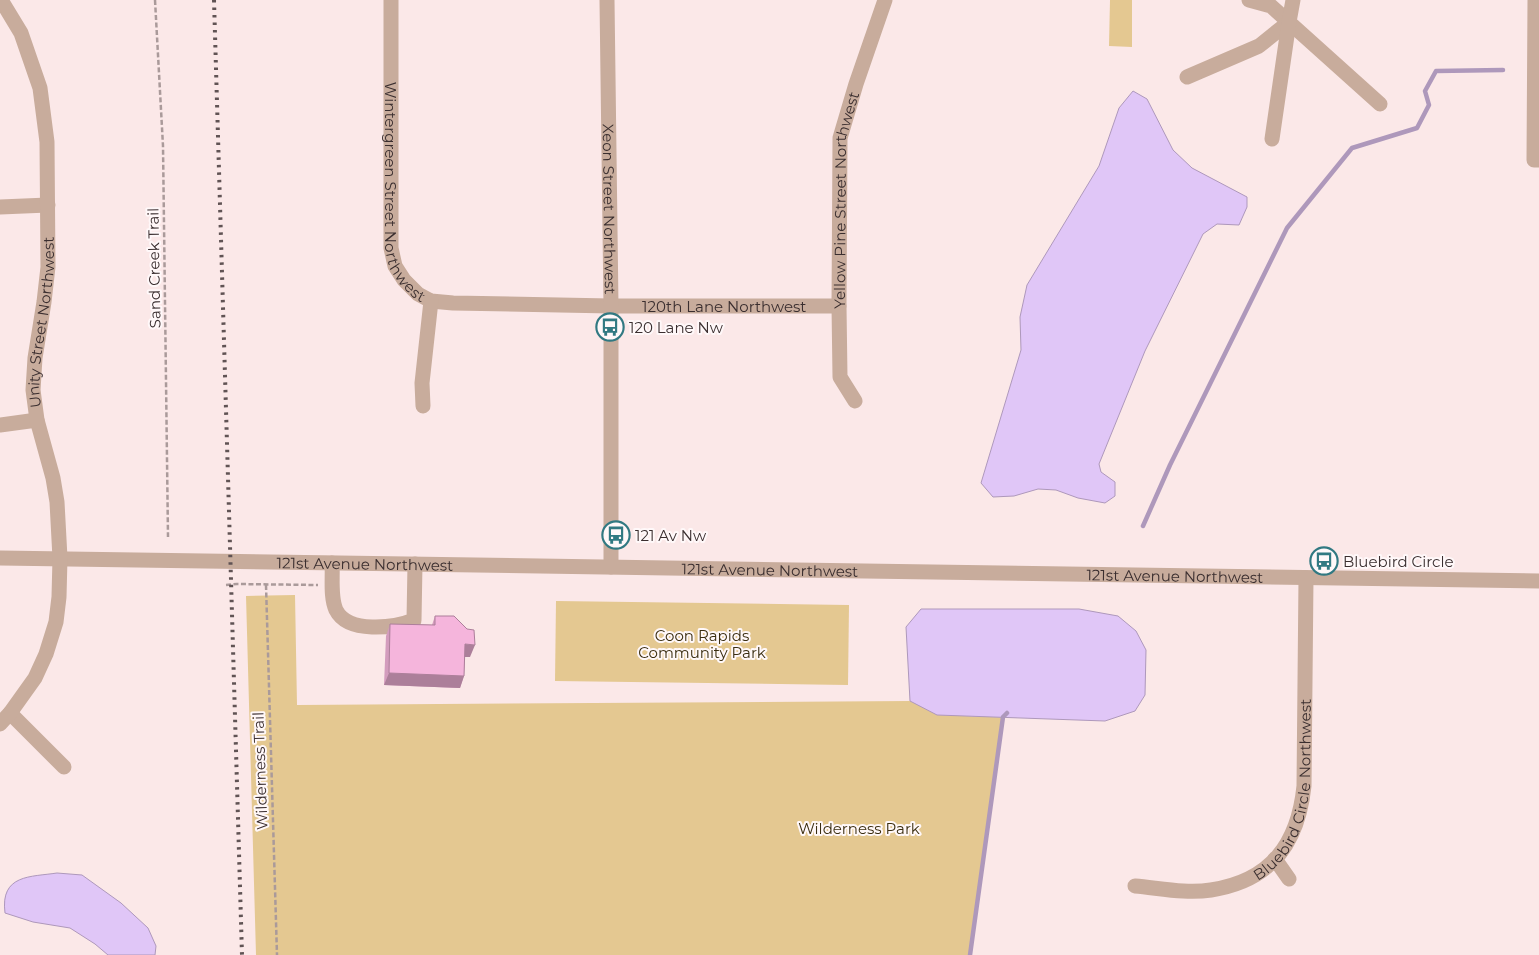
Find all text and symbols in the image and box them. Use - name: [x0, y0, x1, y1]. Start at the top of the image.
- street label: Wintergreen Street Northwest: [382, 82, 429, 306]
- street label: Yellow Pine Street Northwest: [829, 89, 863, 309]
- street label: Xeon Street Northwest: [599, 124, 620, 294]
- street label: Sand Creek Trail: [143, 208, 165, 328]
- street label: Unity Street Northwest: [23, 237, 58, 409]
- street label: 120th Lane Northwest: [642, 297, 806, 316]
- bus stop icon: 120 Lane Nw: [595, 312, 625, 342]
- place label: 120 Lane Nw: [629, 318, 724, 337]
- bus stop icon: 121 Av Nw: [601, 520, 631, 550]
- place label: 121 Av Nw: [635, 526, 707, 545]
- bus stop icon: Bluebird Circle: [1309, 546, 1339, 576]
- place label: Bluebird Circle: [1343, 552, 1454, 571]
- street label: 121st Avenue Northwest: [276, 553, 453, 574]
- street label: 121st Avenue Northwest: [681, 559, 858, 580]
- street label: 121st Avenue Northwest: [1086, 565, 1263, 586]
- park label: Coon Rapids Community Park: [638, 626, 766, 662]
- street label: Bluebird Circle Northwest: [1249, 699, 1314, 884]
- street label: Wilderness Trail: [248, 712, 272, 830]
- park label: Wilderness Park: [798, 819, 920, 838]

